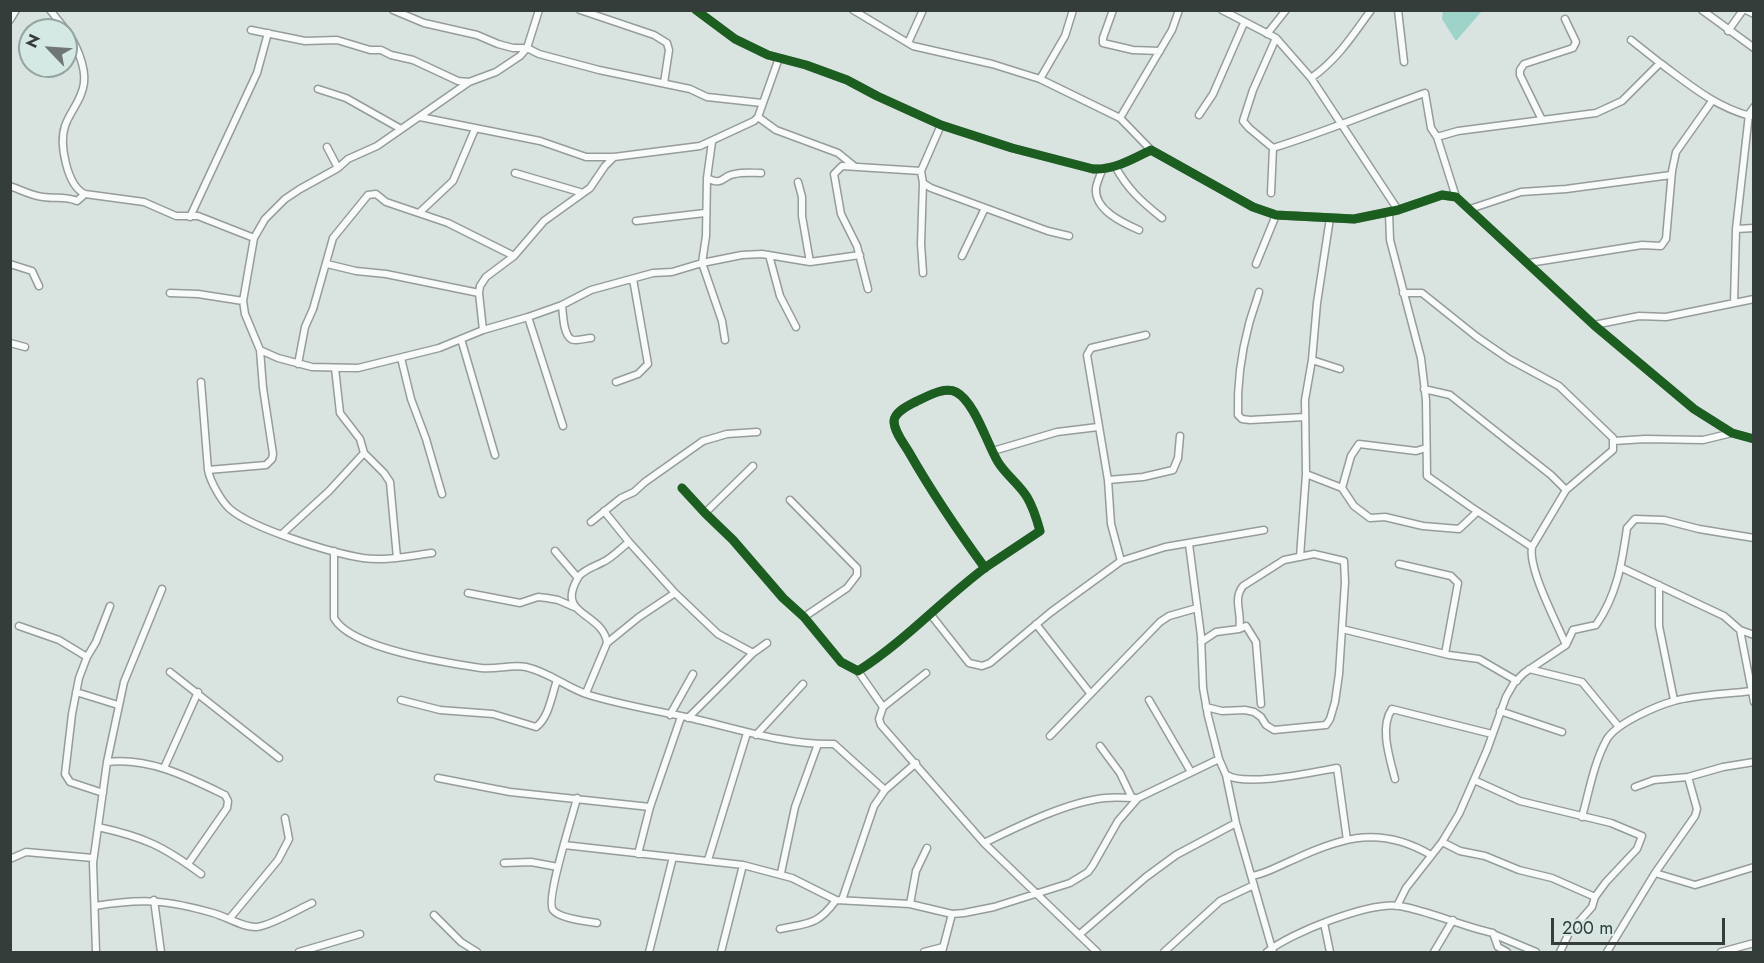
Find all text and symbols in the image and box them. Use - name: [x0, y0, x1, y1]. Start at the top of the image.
- north arrow: [18, 18, 78, 78]
- text: N: [20, 30, 46, 52]
- scale bar: [1554, 906, 1728, 944]
- text: 200 m: [1562, 915, 1613, 941]

